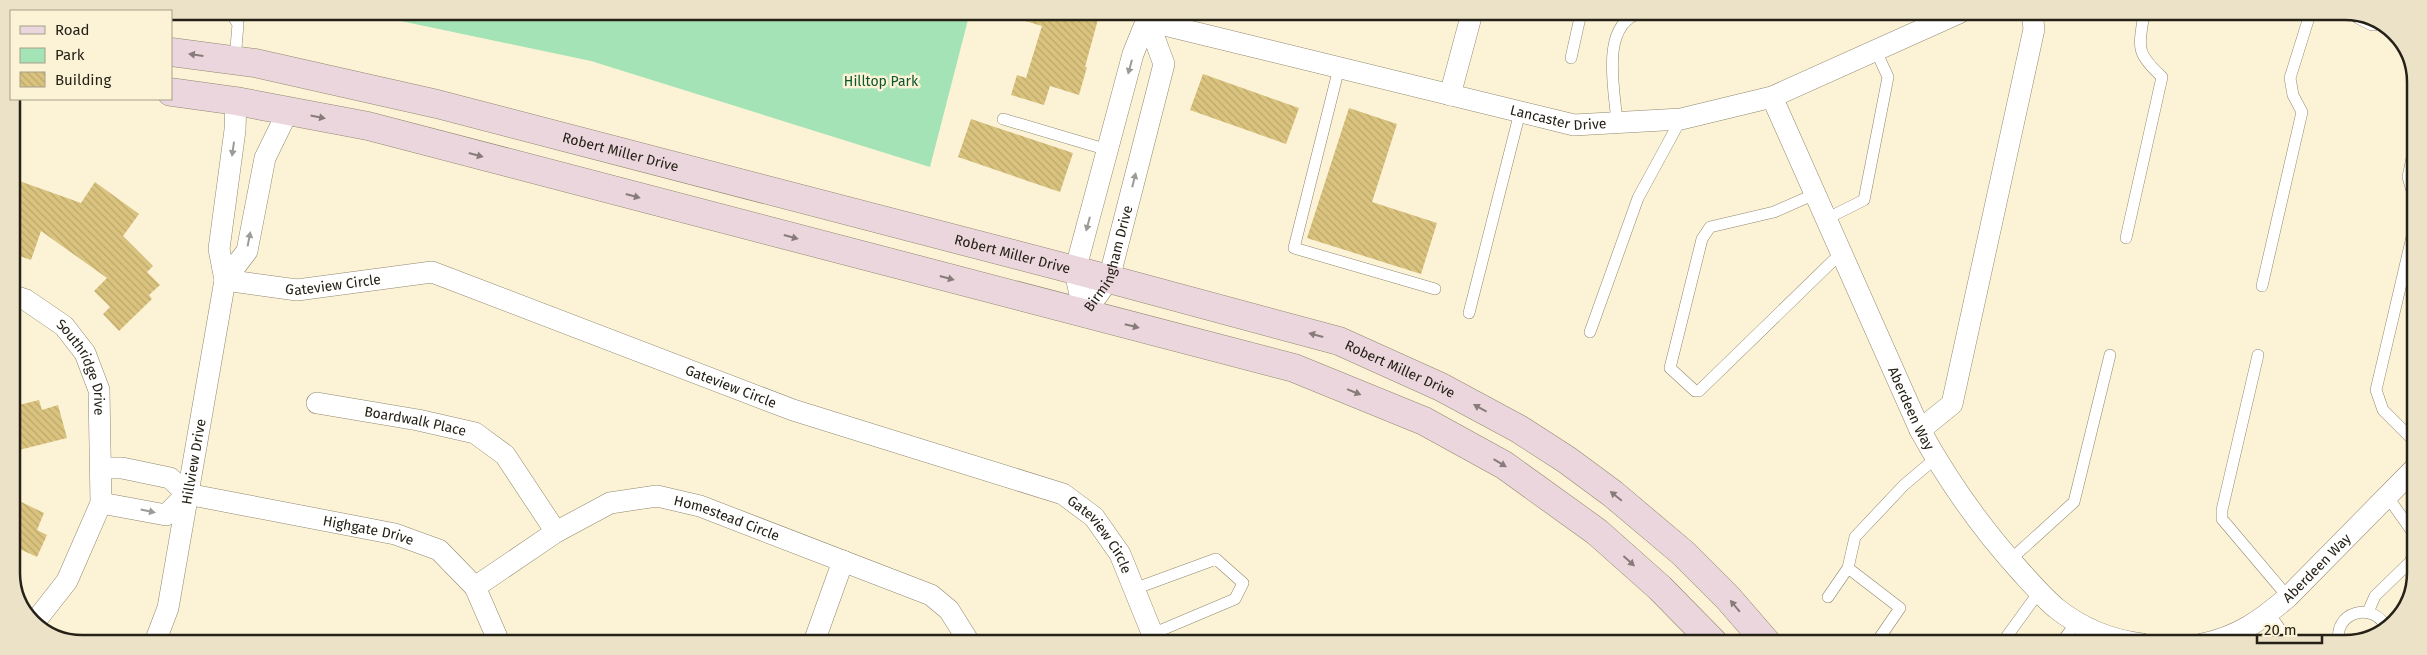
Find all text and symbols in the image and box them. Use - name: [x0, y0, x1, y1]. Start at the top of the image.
- legend: [10, 10, 172, 100]
- text: Road: [55, 21, 90, 39]
- text: Park: [55, 46, 85, 64]
- one-way arrow: [187, 50, 203, 58]
- one-way arrow: [1126, 59, 1134, 74]
- text: Building: [55, 71, 111, 89]
- park label: Hilltop Park: [844, 73, 919, 90]
- street label: Lancaster Drive: [1508, 101, 1607, 134]
- one-way arrow: [311, 113, 327, 121]
- street label: Robert Miller Drive: [561, 129, 680, 175]
- one-way arrow: [229, 142, 237, 158]
- one-way arrow: [469, 151, 484, 159]
- one-way arrow: [1130, 173, 1138, 188]
- one-way arrow: [626, 192, 641, 200]
- street label: Birmingham Drive: [1080, 203, 1136, 315]
- one-way arrow: [1084, 216, 1092, 231]
- one-way arrow: [245, 231, 253, 246]
- street label: Robert Miller Drive: [953, 231, 1072, 277]
- one-way arrow: [783, 233, 798, 241]
- street label: Gateview Circle: [284, 270, 382, 299]
- one-way arrow: [940, 274, 955, 282]
- street label: Southridge Drive: [53, 315, 108, 416]
- one-way arrow: [1124, 322, 1139, 330]
- one-way arrow: [1308, 330, 1323, 338]
- street label: Robert Miller Drive: [1342, 336, 1458, 402]
- street label: Gateview Circle: [683, 361, 779, 411]
- street label: Aberdeen Way: [1884, 364, 1938, 453]
- one-way arrow: [1347, 389, 1361, 397]
- street label: Boardwalk Place: [363, 403, 468, 439]
- one-way arrow: [1472, 404, 1487, 412]
- street label: Hillview Drive: [178, 417, 209, 506]
- one-way arrow: [1493, 459, 1506, 468]
- one-way arrow: [1609, 491, 1622, 502]
- street label: Homestead Circle: [672, 492, 782, 544]
- street label: Gateview Circle: [1064, 492, 1135, 576]
- one-way arrow: [141, 507, 156, 515]
- street label: Highgate Drive: [322, 512, 416, 549]
- street label: Aberdeen Way: [2279, 530, 2354, 606]
- one-way arrow: [1623, 555, 1635, 567]
- one-way arrow: [1730, 600, 1741, 612]
- scale bar: [2257, 612, 2322, 644]
- text: 20 m: [2264, 621, 2297, 639]

